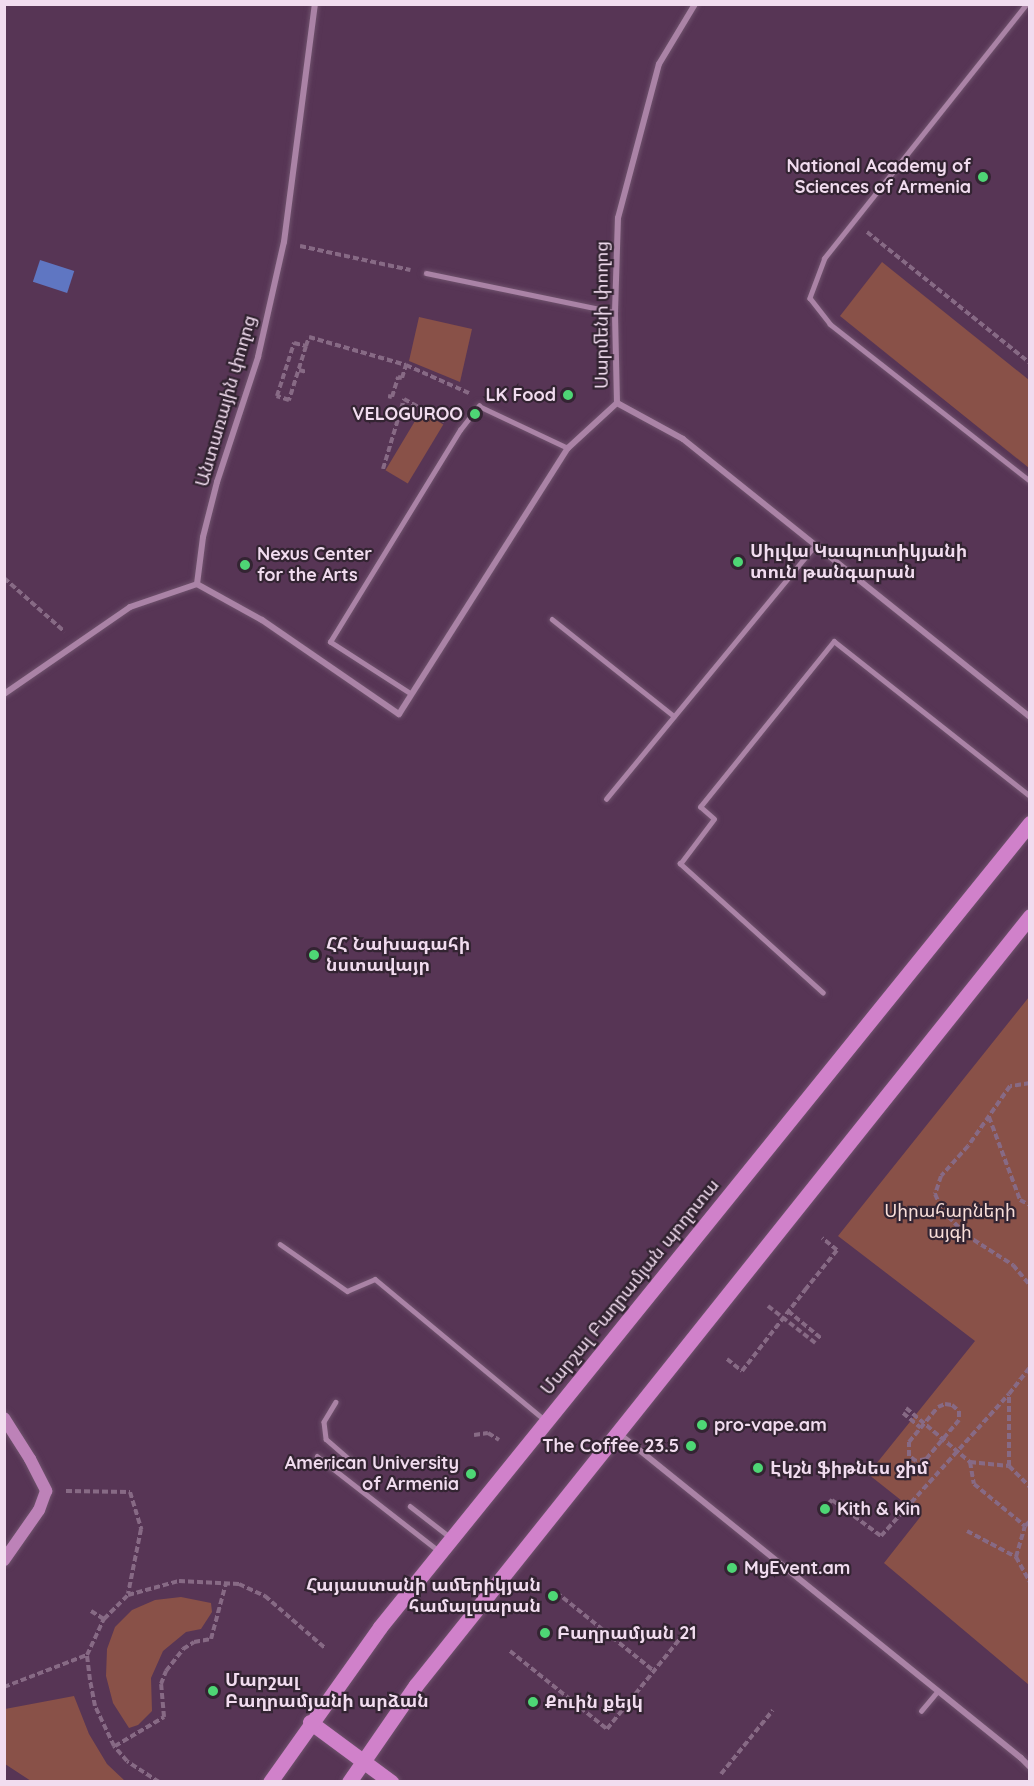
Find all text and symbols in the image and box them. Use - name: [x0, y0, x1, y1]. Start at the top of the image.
- place label: National Academy of Sciences of Armenia: [786, 156, 971, 198]
- marker: National Academy of Sciences of Armenia: [976, 170, 990, 184]
- street label: Սարմենի փողոց: [591, 241, 613, 389]
- street label: Անտառային փողոց: [191, 313, 261, 489]
- place label: LK Food: [485, 384, 556, 406]
- marker: LK Food: [561, 388, 575, 402]
- place label: VELOGUROO: [352, 403, 463, 425]
- marker: VELOGUROO: [468, 407, 482, 421]
- place label: Սիլվա Կապուտիկյանի տուն թանգարան: [750, 541, 967, 584]
- place label: Nexus Center for the Arts: [257, 544, 372, 586]
- marker: Սիլվա Կապուտիկյանի տուն թանգարան: [731, 555, 745, 569]
- marker: Nexus Center for the Arts: [238, 558, 252, 572]
- place label: ՀՀ Նախագահի նստավայր: [326, 934, 470, 976]
- marker: ՀՀ Նախագահի նստավայր: [307, 948, 321, 962]
- street label: Մարշալ Բաղրամյան պողոտա: [536, 1175, 724, 1399]
- park label: Սիրահարների այգի: [884, 1201, 1016, 1244]
- place label: pro-vape.am: [714, 1414, 827, 1436]
- marker: pro-vape.am: [695, 1418, 709, 1432]
- place label: The Coffee 23.5: [542, 1435, 679, 1457]
- marker: The Coffee 23.5: [684, 1439, 698, 1453]
- place label: American University of Armenia: [285, 1453, 459, 1496]
- place label: Էկշն ֆիթնես ջիմ: [770, 1457, 928, 1479]
- marker: Էկշն ֆիթնես ջիմ: [751, 1461, 765, 1475]
- marker: American University of Armenia: [464, 1467, 478, 1481]
- place label: Kith & Kin: [837, 1498, 921, 1520]
- marker: Kith & Kin: [818, 1502, 832, 1516]
- place label: MyEvent.am: [744, 1557, 850, 1579]
- marker: MyEvent.am: [725, 1561, 739, 1575]
- place label: Հայաստանի ամերիկյան համալսարան: [306, 1575, 541, 1618]
- marker: Հայաստանի ամերիկյան համալսարան: [546, 1589, 560, 1603]
- place label: Բաղրամյան 21: [557, 1622, 696, 1644]
- marker: Բաղրամյան 21: [538, 1626, 552, 1640]
- place label: Մարշալ Բաղրամյանի արձան: [225, 1670, 429, 1712]
- marker: Մարշալ Բաղրամյանի արձան: [206, 1684, 220, 1698]
- place label: Քուին քեյկ: [545, 1691, 643, 1713]
- marker: Քուին քեյկ: [526, 1695, 540, 1709]

